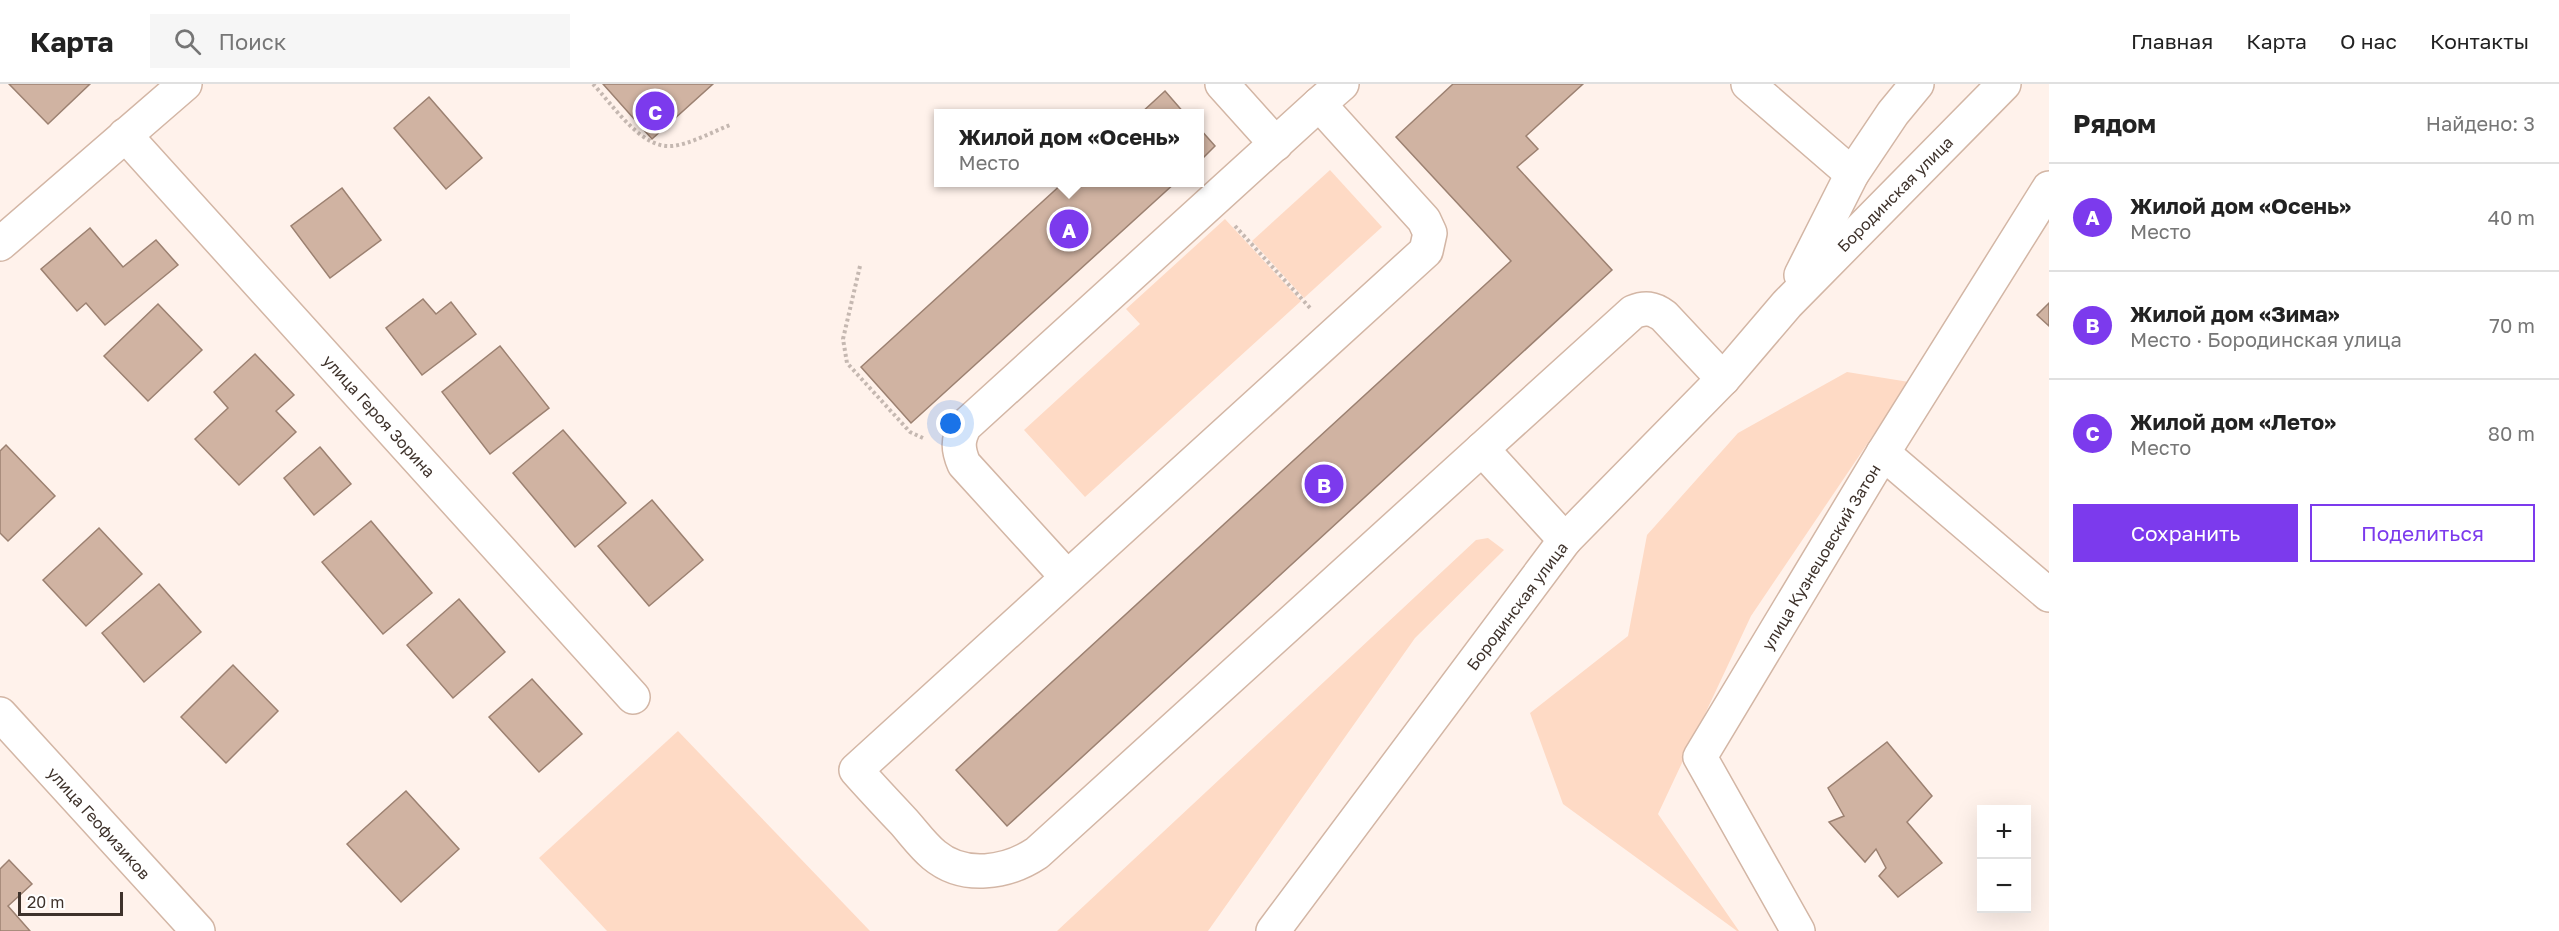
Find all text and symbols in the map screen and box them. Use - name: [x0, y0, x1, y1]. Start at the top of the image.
- search box: [150, 14, 570, 68]
- text: Карта: [30, 25, 114, 58]
- icon: search: [171, 25, 204, 58]
- text: Поиск: [219, 28, 286, 55]
- text: Главная: [2131, 28, 2213, 54]
- text: Карта: [2246, 28, 2307, 54]
- text: О нас: [2340, 28, 2397, 54]
- text: Контакты: [2430, 28, 2529, 54]
- pin: C: [636, 88, 674, 134]
- text: Рядом: [2073, 108, 2156, 139]
- popup: [934, 109, 1204, 187]
- text: Найдено: 3: [2426, 111, 2535, 135]
- text: Жилой дом «Осень»: [959, 123, 1179, 150]
- street label: Бородинская улица: [1833, 132, 1957, 256]
- text: Место: [959, 150, 1020, 174]
- text: Жилой дом «Осень»: [2130, 192, 2351, 219]
- text: A: [2085, 205, 2100, 229]
- text: 40 m: [2488, 205, 2535, 229]
- pin: A: [1050, 206, 1088, 252]
- text: Место: [2130, 219, 2191, 243]
- text: Жилой дом «Зима»: [2130, 300, 2340, 327]
- text: B: [2085, 313, 2100, 337]
- text: 70 m: [2489, 313, 2535, 337]
- text: Место · Бородинская улица: [2130, 327, 2402, 351]
- street label: улица Героя Зорина: [319, 351, 439, 481]
- text: Жилой дом «Лето»: [2130, 408, 2336, 435]
- your location: [936, 409, 965, 438]
- text: C: [2085, 421, 2100, 445]
- text: 80 m: [2488, 421, 2535, 445]
- text: Место: [2130, 435, 2191, 459]
- street label: улица Кузнецовский Затон: [1757, 460, 1885, 654]
- pin: B: [1304, 462, 1344, 506]
- button: Сохранить: [2073, 504, 2298, 562]
- button: Поделиться: [2310, 504, 2535, 562]
- street label: Бородинская улица: [1462, 538, 1572, 674]
- street label: улица Геофизиков: [43, 763, 155, 883]
- map controls: [1977, 805, 2031, 913]
- button: +: [1977, 805, 2031, 859]
- button: −: [1977, 859, 2031, 913]
- scale bar: [18, 889, 123, 916]
- text: 20 m: [27, 892, 64, 912]

